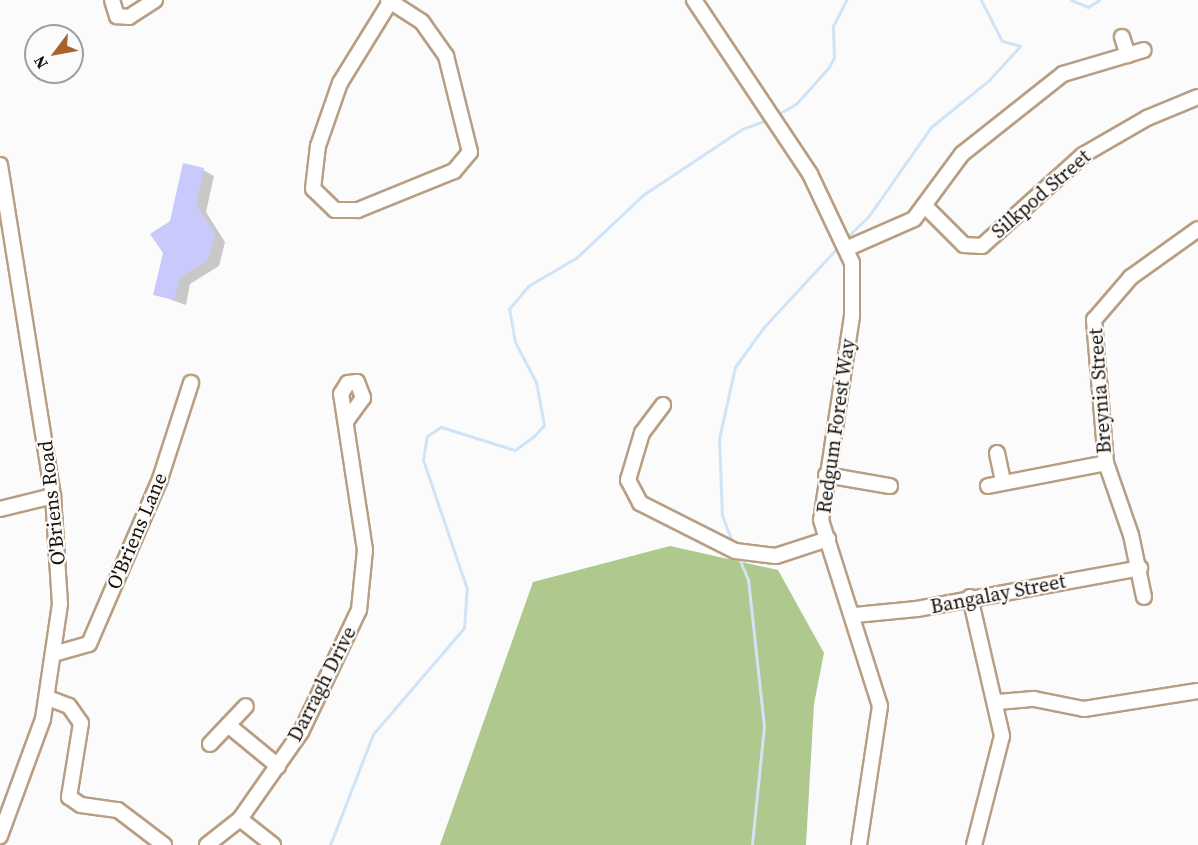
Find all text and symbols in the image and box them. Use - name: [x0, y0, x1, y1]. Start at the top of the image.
- north arrow: [24, 24, 84, 84]
- text: N: [28, 52, 53, 73]
- street label: Silkpod Street: [987, 145, 1095, 243]
- street label: Breynia Street: [1084, 327, 1116, 455]
- street label: Redgum Forest Way: [812, 337, 860, 515]
- street label: O'Briens Road: [34, 439, 70, 567]
- street label: O'Briens Lane: [102, 469, 172, 593]
- street label: Bangalay Street: [928, 569, 1068, 619]
- street label: Darragh Drive: [283, 622, 361, 746]

